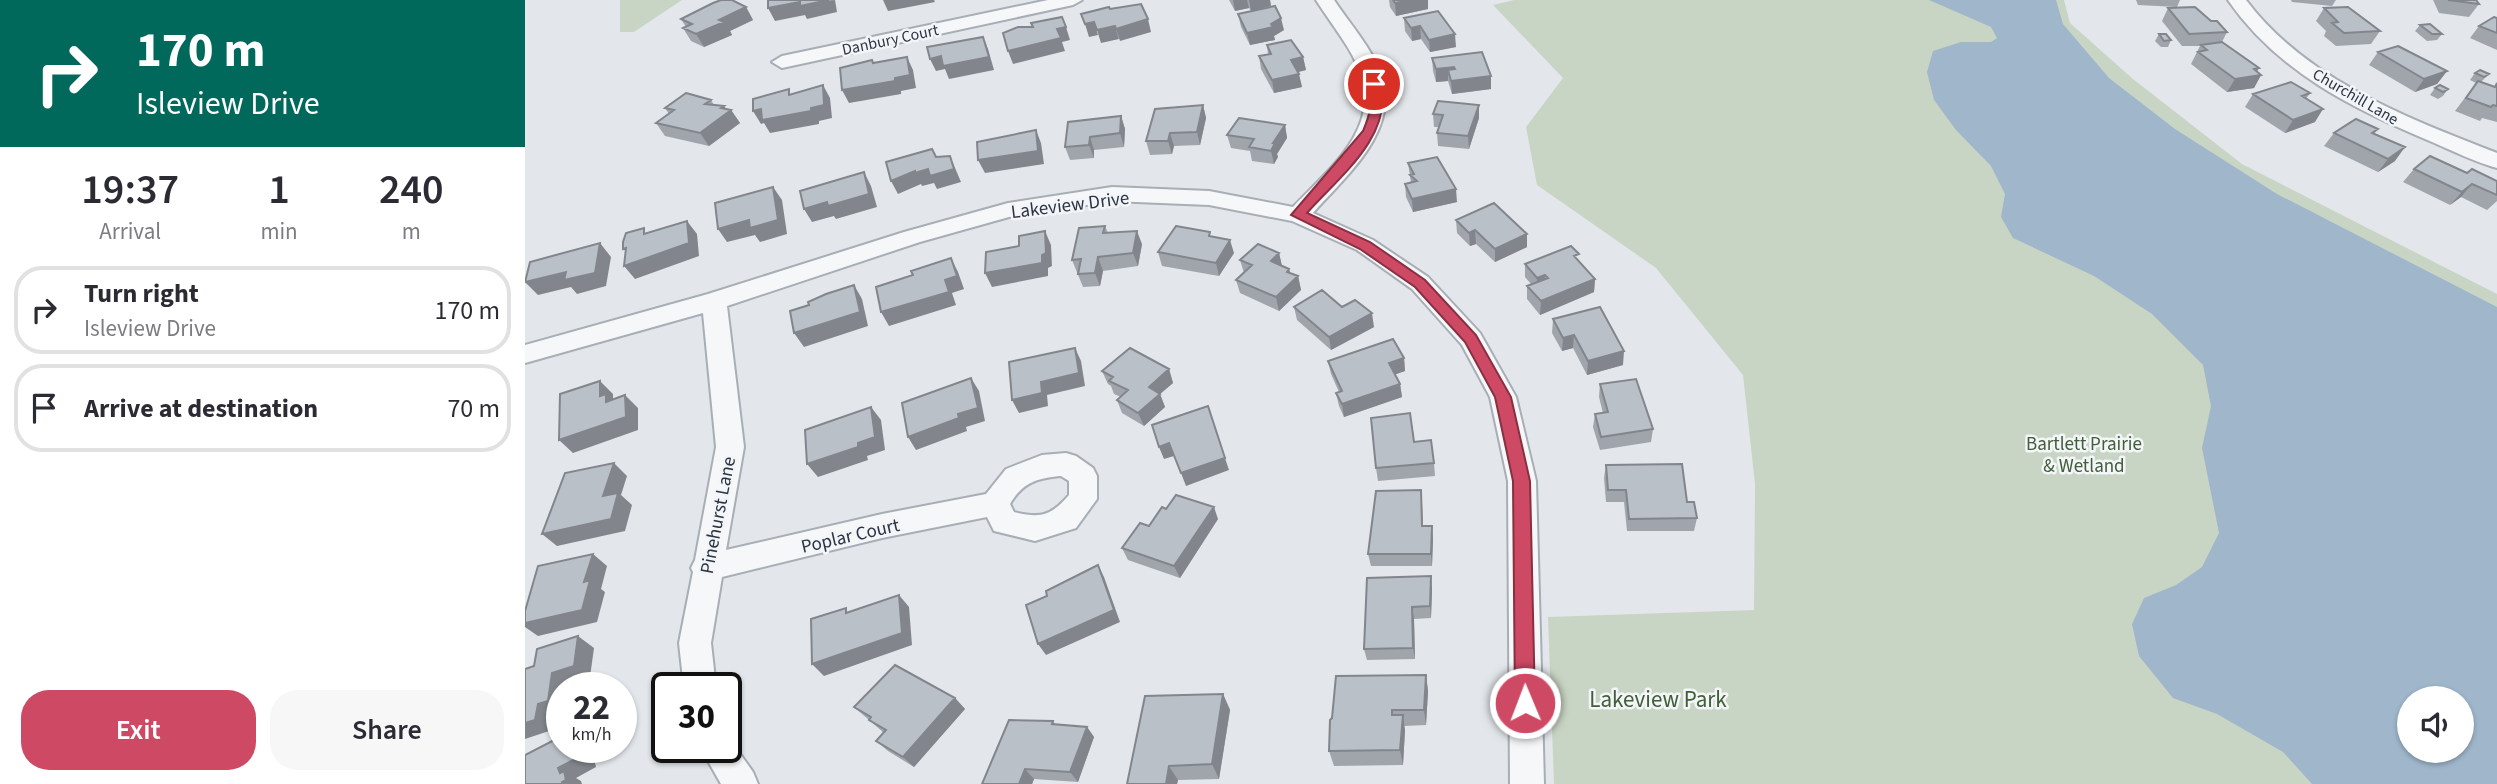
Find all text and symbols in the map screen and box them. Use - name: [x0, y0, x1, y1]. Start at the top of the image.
- text: 170 m: [136, 16, 265, 86]
- street label: Danbury Court: [840, 19, 941, 61]
- icon: right: [21, 28, 112, 119]
- pin: [1344, 54, 1404, 114]
- street label: Churchill Lane: [2309, 63, 2403, 130]
- icon: arrive: [1355, 65, 1393, 103]
- text: Isleview Drive: [136, 81, 320, 127]
- text: 19:37: [81, 160, 179, 220]
- text: 1: [268, 160, 290, 220]
- text: 240: [379, 160, 444, 220]
- street label: Lakeview Drive: [1009, 185, 1131, 226]
- text: Arrival: [99, 215, 161, 248]
- text: min: [260, 215, 298, 248]
- text: m: [402, 215, 421, 248]
- text: Turn right: [84, 275, 199, 312]
- icon: right: [25, 291, 63, 329]
- text: 170 m: [434, 292, 500, 329]
- text: Isleview Drive: [84, 312, 216, 345]
- icon: arrive: [25, 389, 63, 427]
- text: Arrive at destination: [84, 390, 318, 427]
- text: 70 m: [447, 390, 500, 427]
- park label: Bartlett Prairie & Wetland: [2026, 431, 2142, 480]
- street label: Pinehurst Lane: [694, 454, 743, 576]
- street label: Poplar Court: [798, 512, 903, 561]
- position arrow: [1488, 666, 1562, 740]
- speed limit sign: 30: [651, 672, 742, 763]
- text: 22: [573, 683, 610, 733]
- park label: Lakeview Park: [1589, 683, 1727, 716]
- map controls: [2397, 686, 2474, 763]
- button: sound: [2397, 686, 2474, 763]
- button: Exit: [21, 690, 256, 770]
- button: Share: [270, 690, 504, 770]
- text: km/h: [572, 722, 611, 747]

